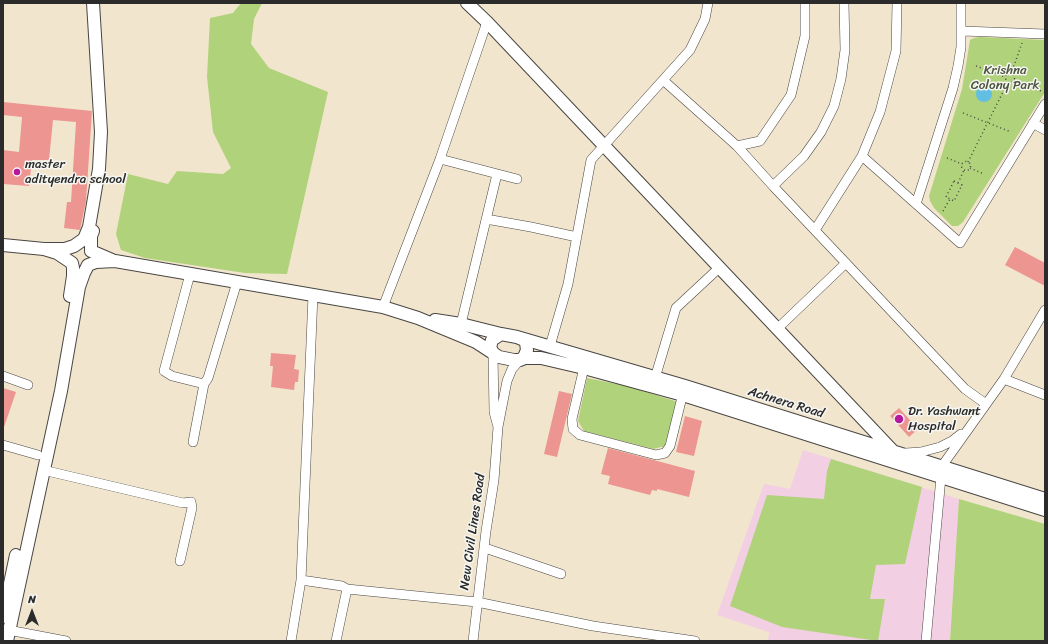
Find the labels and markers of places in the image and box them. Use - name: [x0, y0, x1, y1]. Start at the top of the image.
- place label: master adityendra school: [25, 157, 126, 188]
- marker: master adityendra school: [12, 167, 22, 177]
- place label: Dr. Yashwant Hospital: [908, 404, 981, 435]
- marker: Dr. Yashwant Hospital: [893, 413, 905, 425]

